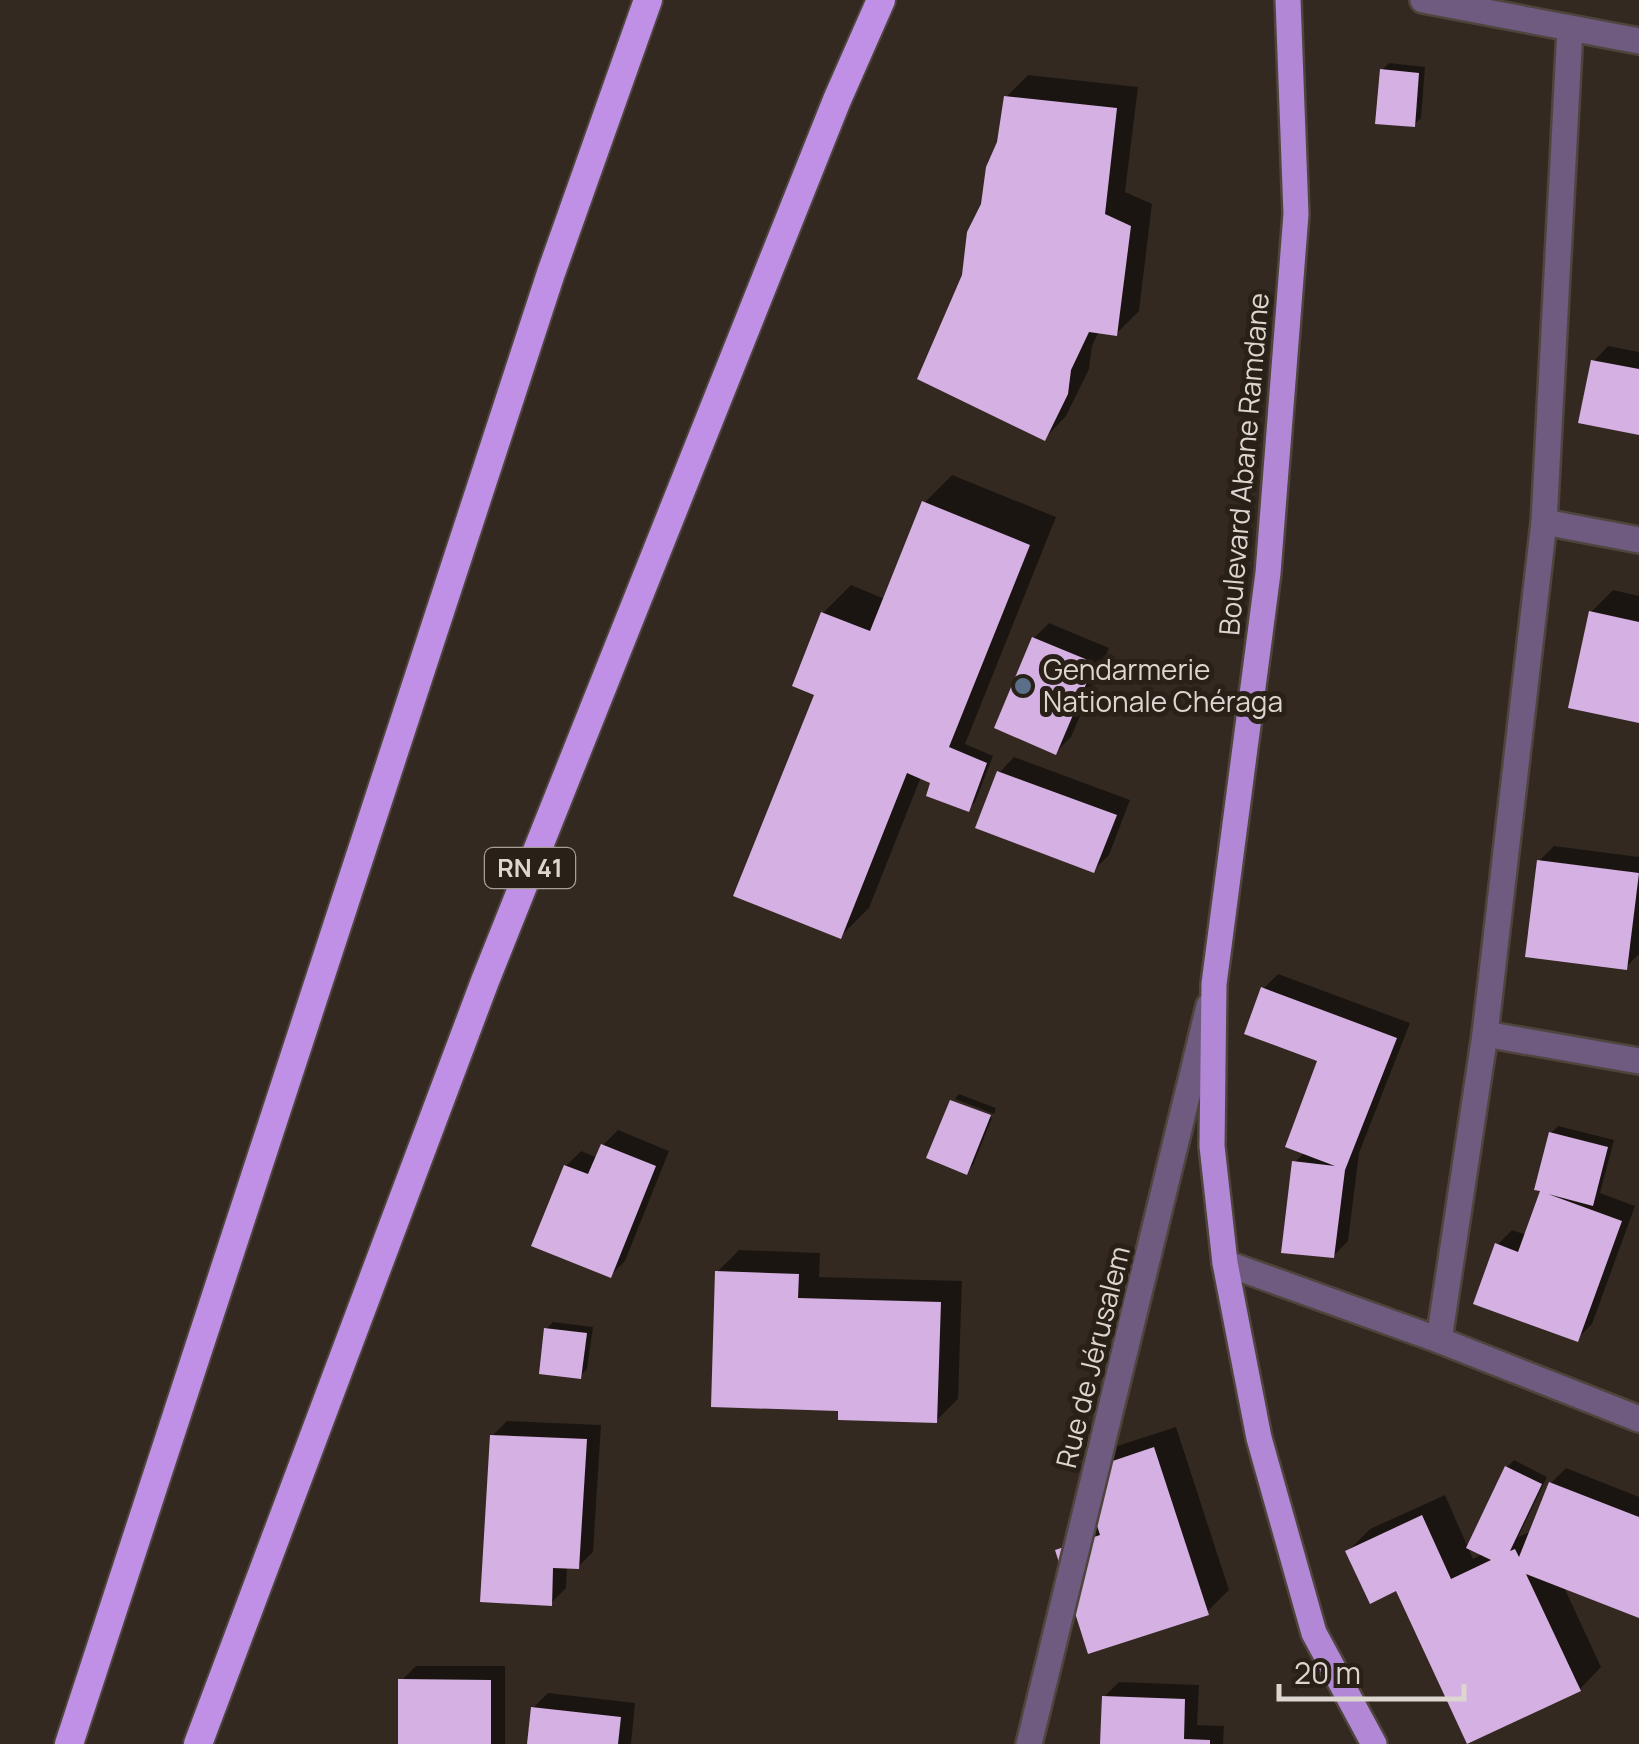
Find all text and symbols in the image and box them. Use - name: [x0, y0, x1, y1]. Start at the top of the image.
- street label: Boulevard Abane Ramdane: [1209, 291, 1277, 637]
- place label: Gendarmerie Nationale Chéraga: [1043, 650, 1283, 720]
- marker: Gendarmerie Nationale Chéraga: [1012, 675, 1034, 697]
- road number: RN 41: [485, 848, 575, 888]
- street label: Rue de Jérusalem: [1046, 1242, 1138, 1472]
- scale bar: [1279, 1639, 1464, 1701]
- text: 20 m: [1294, 1652, 1361, 1693]

